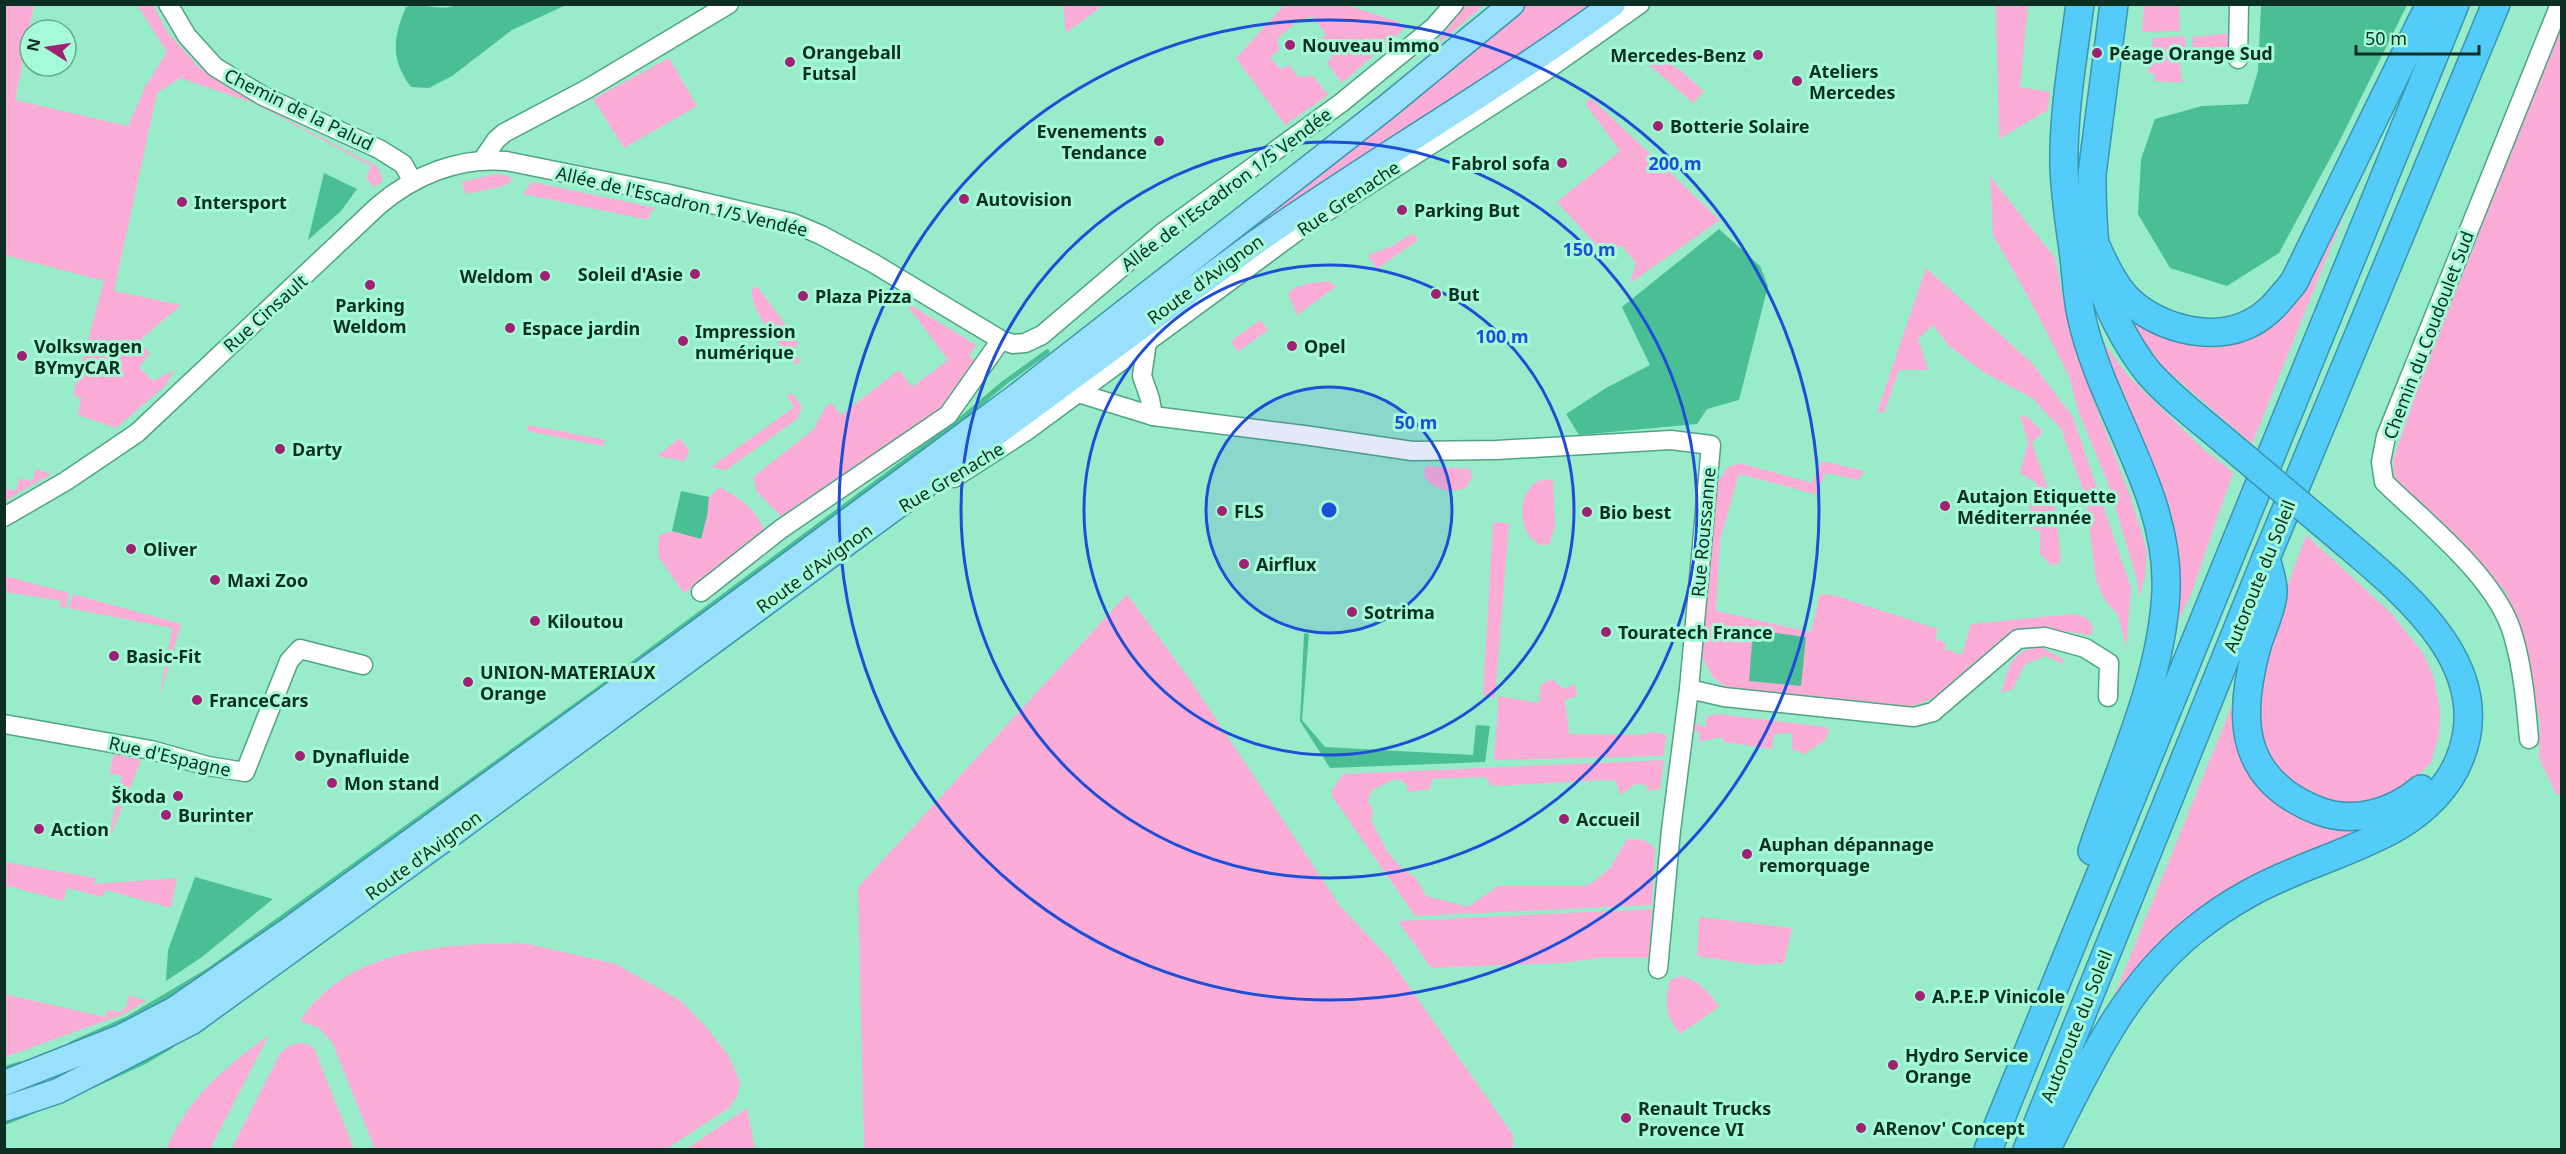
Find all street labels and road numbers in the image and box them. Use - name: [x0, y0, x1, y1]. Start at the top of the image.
- street label: Chemin de la Palud: [220, 62, 378, 156]
- street label: Allée de l'Escadron 1/5 Vendée: [1116, 102, 1336, 276]
- street label: Rue Grenache: [1292, 155, 1404, 241]
- street label: Allée de l'Escadron 1/5 Vendée: [554, 160, 810, 242]
- street label: Chemin du Coudoulet Sud: [2377, 227, 2479, 443]
- street label: Route d'Avignon: [1142, 229, 1268, 329]
- street label: Rue Cinsault: [218, 269, 313, 357]
- street label: Rue Grenache: [894, 436, 1008, 518]
- street label: Rue Roussanne: [1685, 466, 1721, 598]
- street label: Autoroute du Soleil: [2217, 496, 2301, 656]
- street label: Route d'Avignon: [751, 518, 877, 618]
- street label: Rue d'Espagne: [107, 730, 233, 782]
- street label: Route d'Avignon: [360, 805, 486, 905]
- street label: Autoroute du Soleil: [2034, 946, 2118, 1106]

